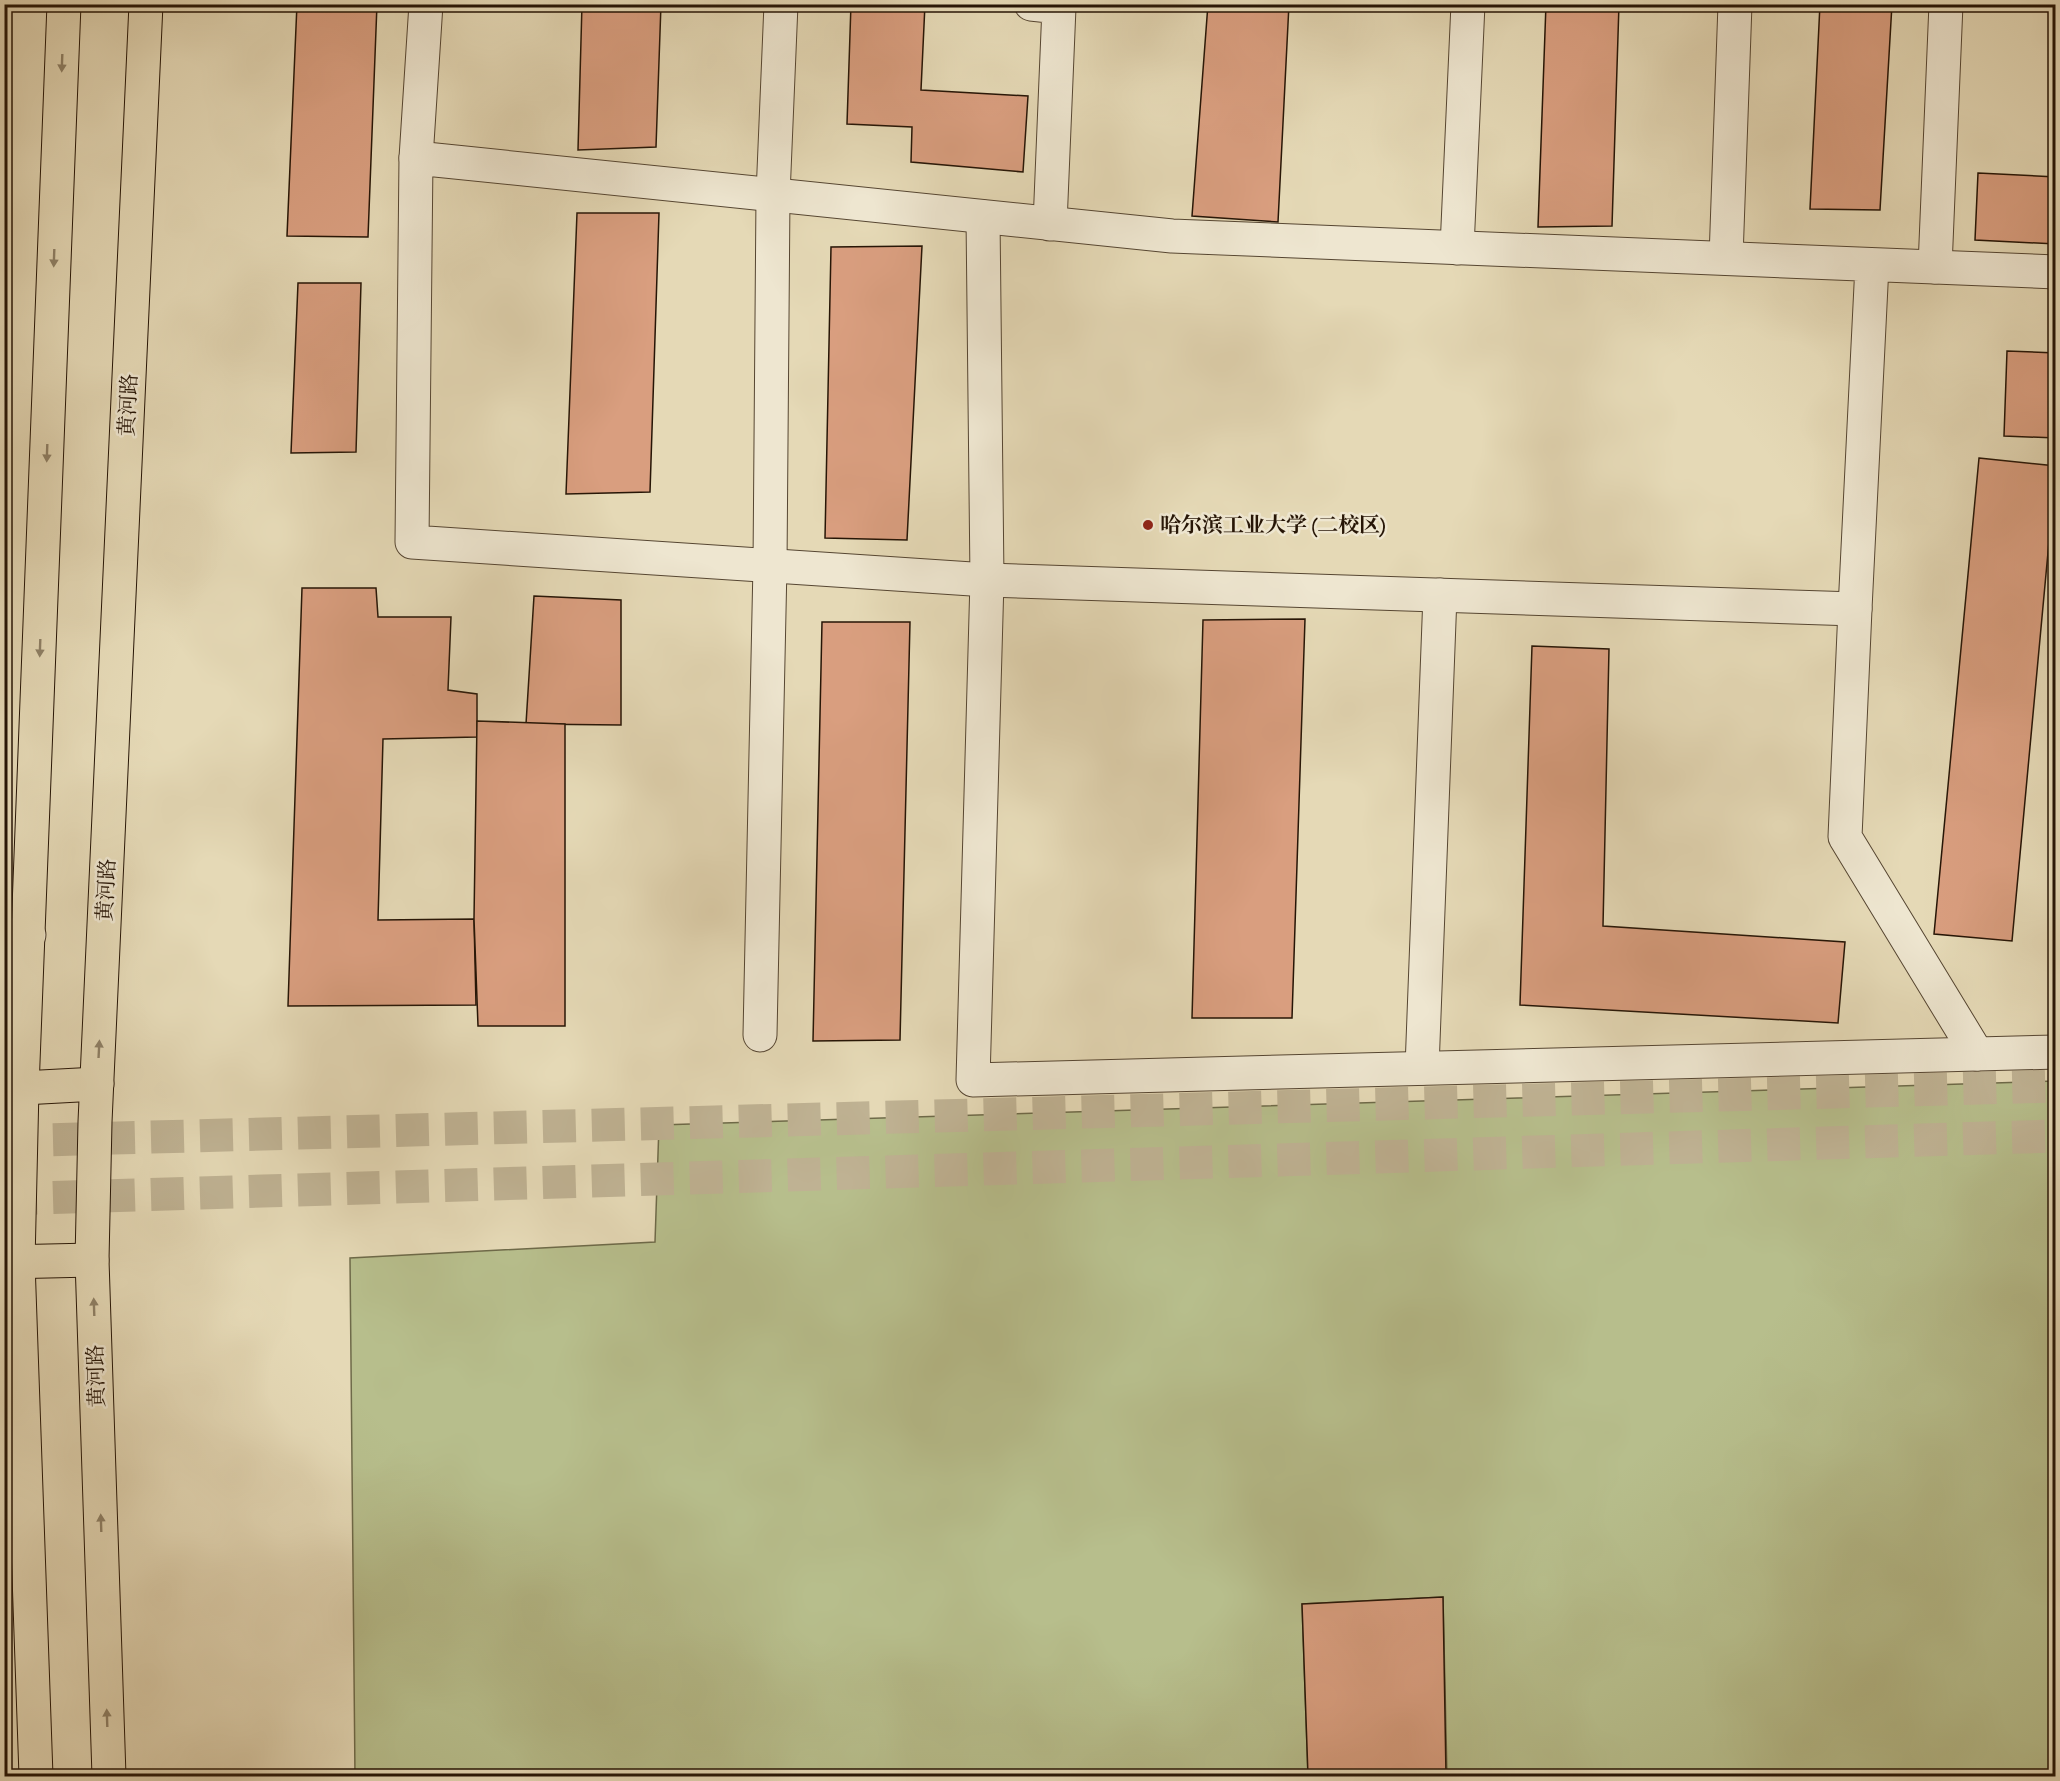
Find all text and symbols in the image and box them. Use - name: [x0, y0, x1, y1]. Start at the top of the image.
- one-way arrow: [57, 53, 66, 72]
- one-way arrow: [50, 248, 59, 267]
- street label: 黄河路: [113, 373, 144, 437]
- one-way arrow: [42, 443, 52, 462]
- place label: 哈尔滨工业大学 (二校区): [1160, 512, 1386, 539]
- marker: 哈尔滨工业大学 (二校区): [1141, 518, 1155, 532]
- one-way arrow: [35, 638, 44, 657]
- street label: 黄河路: [91, 858, 122, 922]
- one-way arrow: [94, 1040, 103, 1059]
- one-way arrow: [89, 1298, 99, 1317]
- street label: 黄河路: [82, 1344, 111, 1408]
- one-way arrow: [96, 1514, 105, 1533]
- one-way arrow: [102, 1709, 112, 1728]

